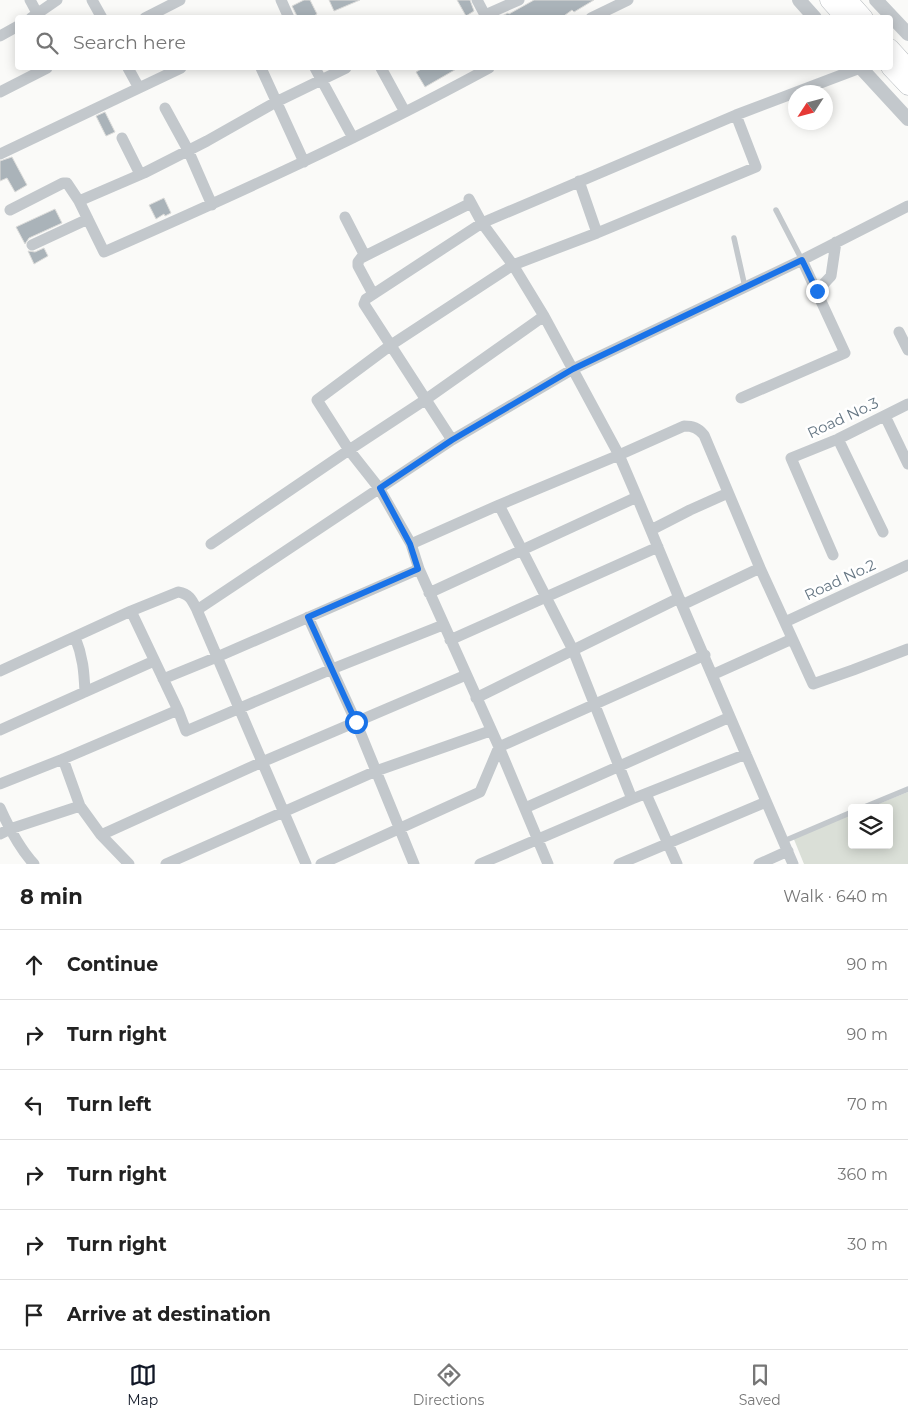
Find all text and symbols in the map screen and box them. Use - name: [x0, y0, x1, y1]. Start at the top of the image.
- search box: [15, 15, 893, 70]
- icon: search: [33, 29, 61, 57]
- text: Search here: [73, 31, 186, 54]
- north arrow: [788, 85, 833, 130]
- route end: [806, 280, 829, 303]
- street label: Road No.3: [804, 393, 881, 442]
- street label: Road No.2: [801, 555, 878, 604]
- route start: [345, 711, 368, 734]
- map controls: [848, 804, 893, 849]
- button: layers: [848, 804, 893, 849]
- text: 8 min: [20, 884, 83, 909]
- text: Walk · 640 m: [783, 887, 888, 906]
- icon: ahead: [20, 951, 48, 979]
- text: Continue: [67, 953, 158, 976]
- text: 90 m: [846, 955, 888, 974]
- icon: right: [20, 1021, 48, 1049]
- text: Turn right: [67, 1023, 167, 1046]
- text: 90 m: [846, 1025, 888, 1044]
- icon: left: [20, 1091, 48, 1119]
- text: Turn left: [67, 1093, 152, 1116]
- text: 70 m: [847, 1095, 888, 1114]
- icon: right: [20, 1161, 48, 1189]
- text: Turn right: [67, 1163, 167, 1186]
- text: 360 m: [837, 1165, 888, 1184]
- icon: right: [20, 1231, 48, 1259]
- text: Turn right: [67, 1233, 167, 1256]
- text: 30 m: [847, 1235, 888, 1254]
- icon: arrive: [20, 1301, 48, 1329]
- text: Arrive at destination: [67, 1303, 271, 1326]
- tab: Map: [127, 1361, 158, 1409]
- tab: Directions: [413, 1361, 484, 1409]
- tab: Saved: [739, 1361, 781, 1409]

